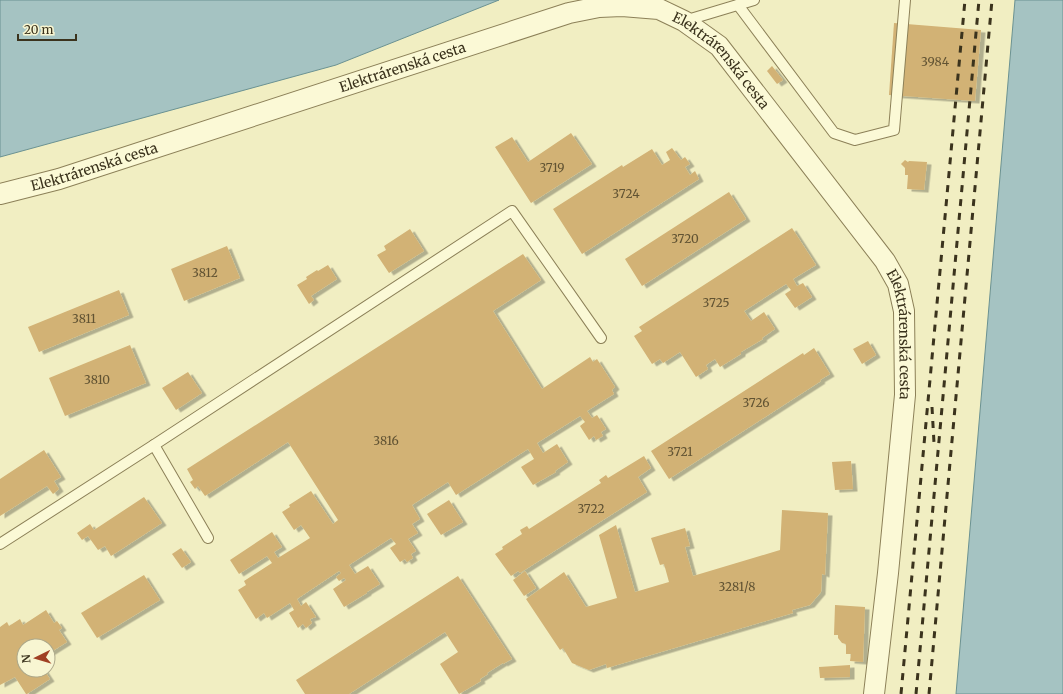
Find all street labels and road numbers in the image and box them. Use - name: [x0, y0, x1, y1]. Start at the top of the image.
- street label: Elektrárenská cesta: [670, 8, 774, 113]
- street label: Elektrárenská cesta: [337, 38, 468, 96]
- street label: Elektrárenská cesta: [29, 138, 160, 195]
- street label: Elektrárenská cesta: [882, 266, 914, 401]

